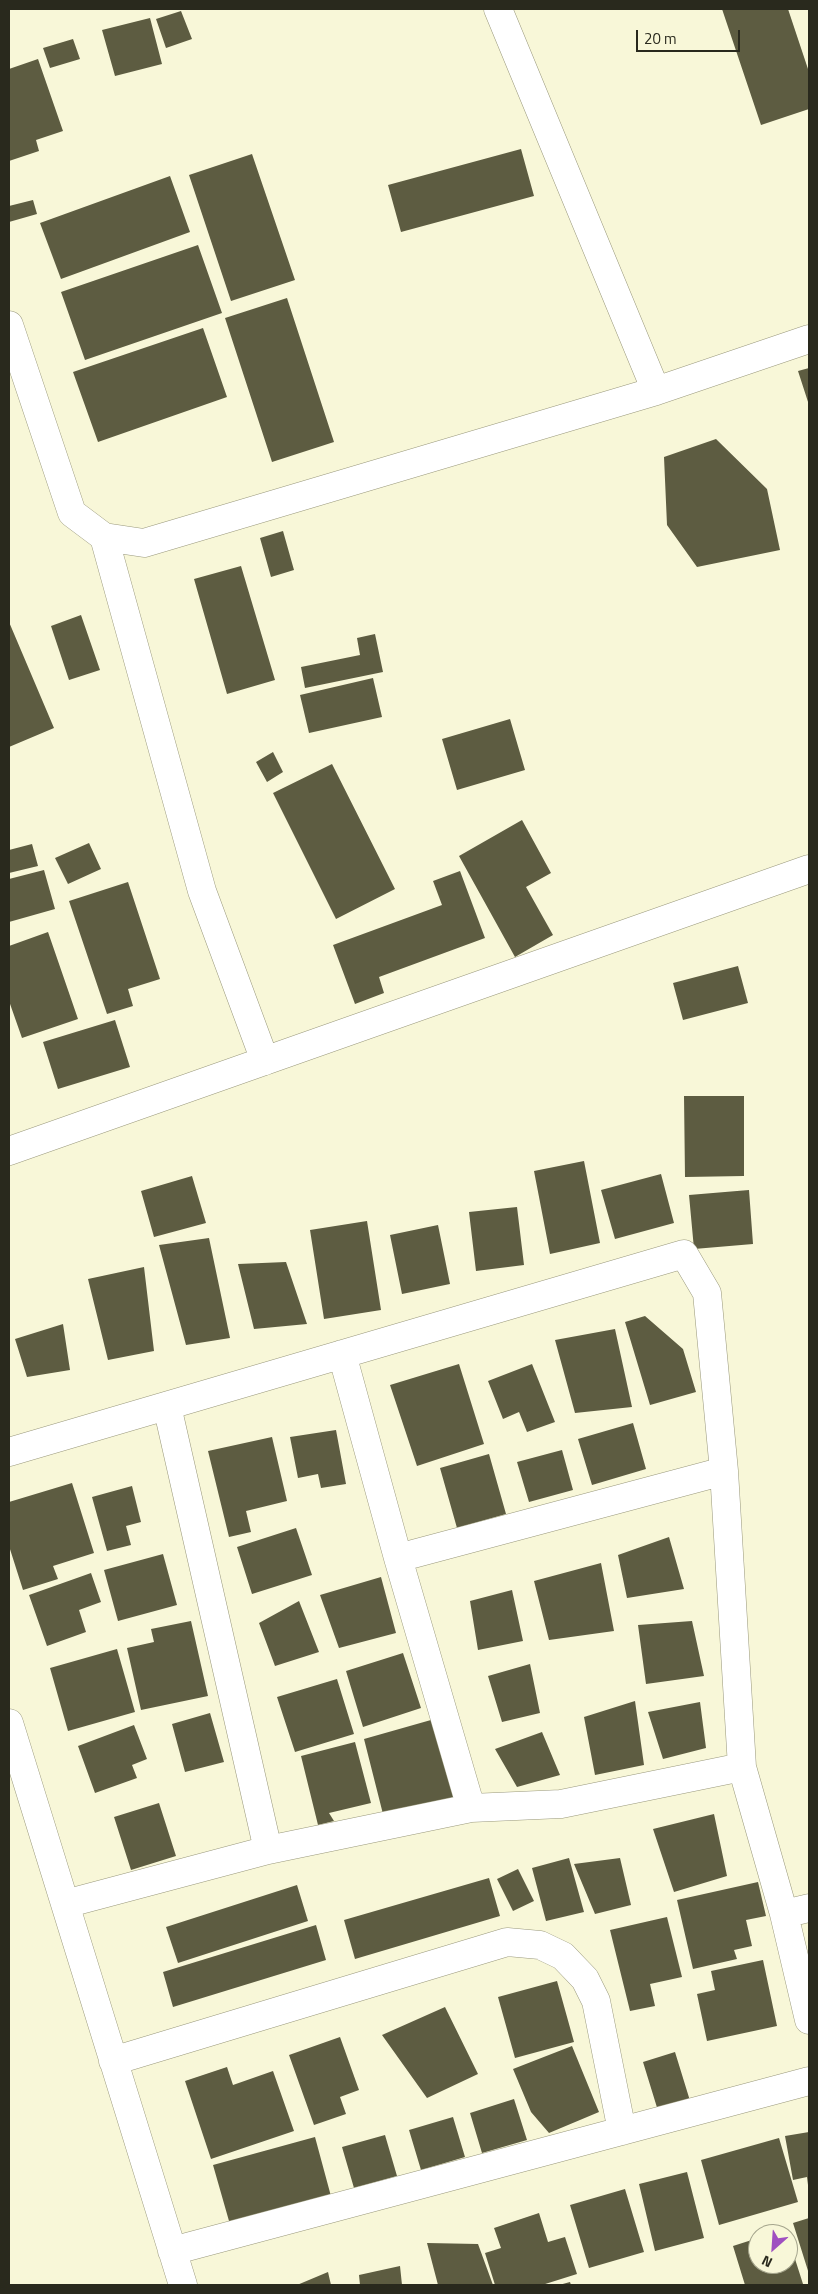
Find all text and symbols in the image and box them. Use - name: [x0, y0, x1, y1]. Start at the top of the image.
- scale bar: [638, 20, 742, 52]
- text: 20 m: [644, 27, 677, 50]
- north arrow: [748, 2224, 798, 2274]
- text: N: [758, 2250, 776, 2274]

